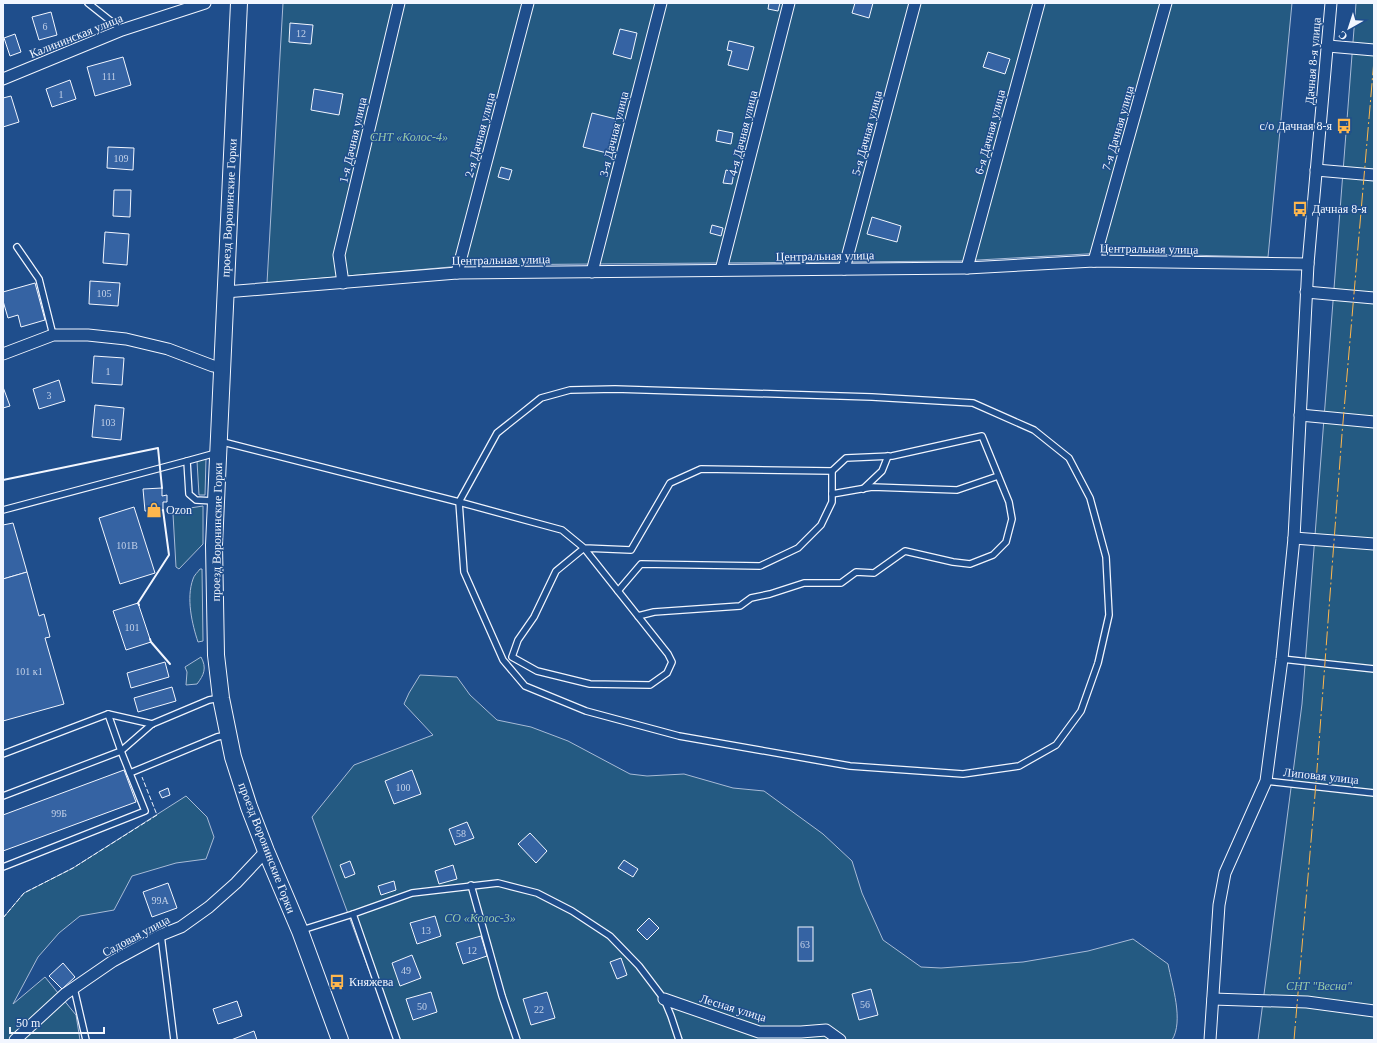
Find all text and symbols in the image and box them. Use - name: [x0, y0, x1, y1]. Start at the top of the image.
- north arrow: [1329, 8, 1369, 48]
- street label: Калининская улица: [27, 11, 125, 61]
- street label: Дачная 8-я улица: [1302, 16, 1324, 105]
- house number: 6: [43, 21, 48, 32]
- house number: 12: [296, 28, 306, 39]
- text: С: [1336, 29, 1350, 43]
- house number: 111: [102, 71, 116, 82]
- street label: 7-я Дачная улица: [1099, 83, 1137, 172]
- street label: 6-я Дачная улица: [972, 87, 1008, 176]
- street label: 4-я Дачная улица: [726, 88, 761, 177]
- street label: 5-я Дачная улица: [849, 88, 885, 177]
- house number: 1: [59, 89, 64, 100]
- street label: 3-я Дачная улица: [597, 89, 632, 178]
- street label: 2-я Дачная улица: [462, 90, 498, 179]
- street label: 1-я Дачная улица: [336, 95, 370, 184]
- bus stop icon: с/о Дачная 8-я: [1335, 117, 1353, 135]
- place label: с/о Дачная 8-я: [1259, 119, 1332, 133]
- park label: СНТ «Колос-4»: [370, 130, 448, 144]
- street label: проезд Воронинские Горки: [218, 138, 240, 278]
- house number: 109: [114, 153, 129, 164]
- bus stop icon: Дачная 8-я: [1291, 200, 1309, 218]
- place label: Дачная 8-я: [1312, 202, 1367, 216]
- street label: Центральная улица: [1100, 241, 1199, 257]
- street label: Центральная улица: [776, 248, 875, 264]
- street label: Центральная улица: [452, 252, 551, 268]
- house number: 105: [97, 288, 112, 299]
- house number: 1: [106, 366, 111, 377]
- house number: 3: [47, 390, 52, 401]
- house number: 103: [101, 417, 116, 428]
- street label: проезд Воронинские Горки: [209, 462, 225, 602]
- shop icon: Ozon: [145, 501, 163, 519]
- place label: Ozon: [166, 503, 192, 517]
- house number: 101В: [116, 540, 138, 551]
- house number: 101: [125, 622, 140, 633]
- house number: 101 к1: [15, 666, 43, 677]
- street label: Липовая улица: [1282, 765, 1360, 787]
- street label: проезд Воронинские Горки: [236, 781, 299, 916]
- house number: 100: [396, 782, 411, 793]
- house number: 99Б: [51, 808, 67, 819]
- house number: 58: [456, 828, 466, 839]
- house number: 99А: [151, 895, 169, 906]
- park label: СО «Колос-3»: [444, 911, 516, 925]
- street label: Садовая улица: [100, 912, 173, 960]
- house number: 13: [421, 925, 431, 936]
- house number: 63: [800, 939, 810, 950]
- house number: 12: [467, 945, 477, 956]
- house number: 49: [401, 965, 411, 976]
- bus stop icon: Княжева: [328, 973, 346, 991]
- place label: Княжева: [349, 975, 394, 989]
- park label: СНТ "Весна": [1286, 979, 1353, 993]
- street label: Лесная улица: [698, 991, 769, 1025]
- house number: 56: [860, 999, 870, 1010]
- house number: 50: [417, 1001, 427, 1012]
- house number: 22: [534, 1004, 544, 1015]
- scale bar: [10, 1009, 104, 1035]
- text: 50 m: [16, 1016, 41, 1030]

